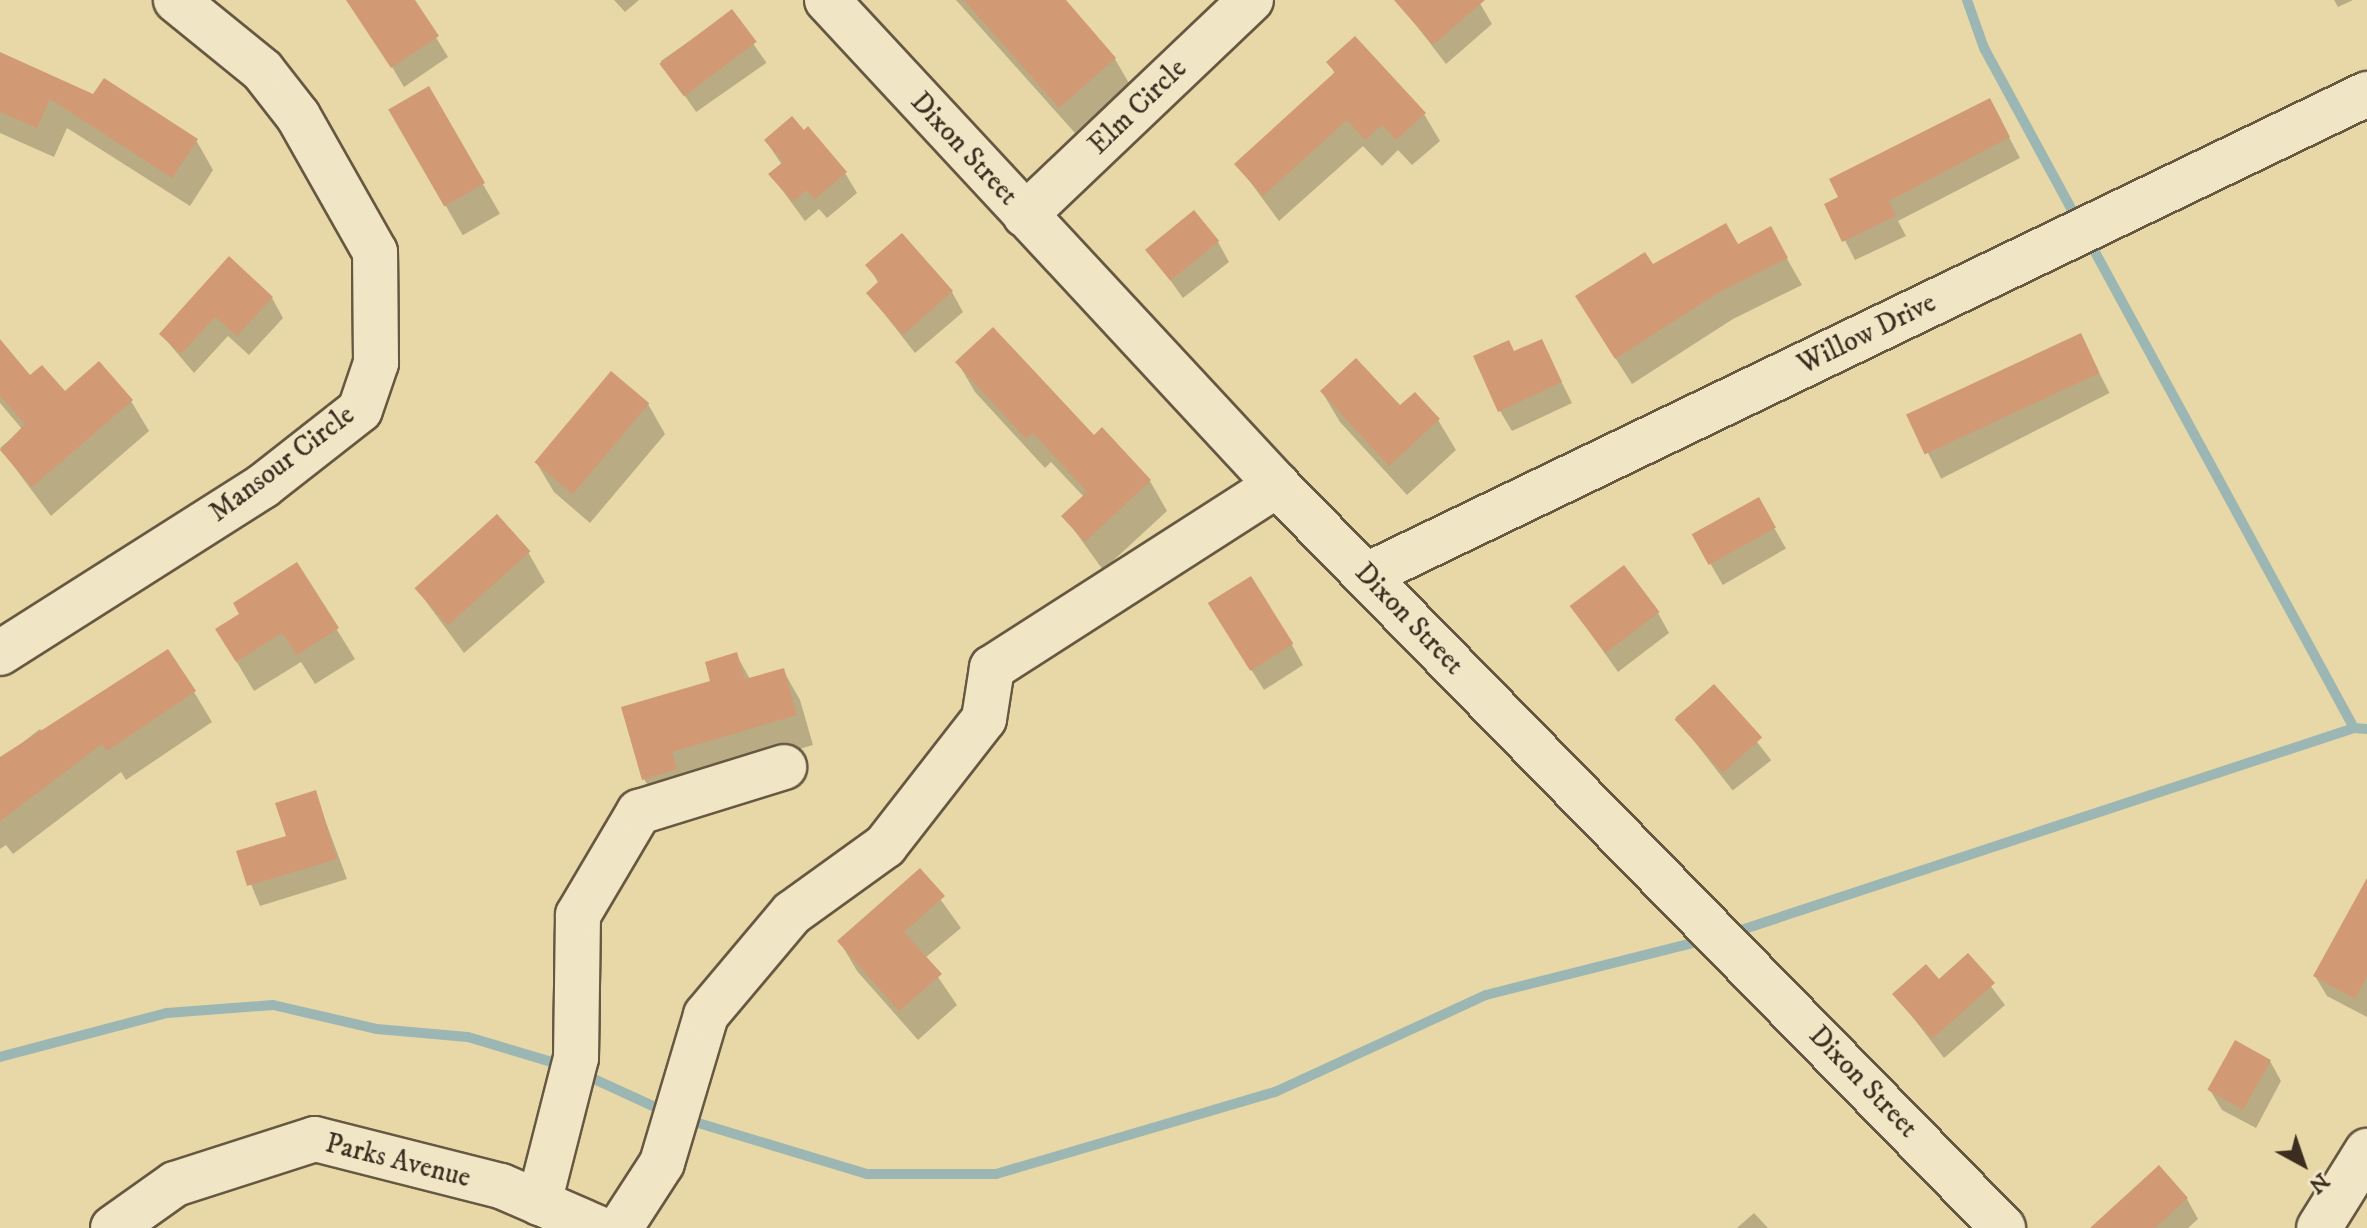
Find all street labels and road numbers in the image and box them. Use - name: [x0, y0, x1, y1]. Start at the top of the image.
- street label: Elm Circle: [1082, 52, 1194, 162]
- street label: Dixon Street: [903, 86, 1025, 212]
- street label: Willow Drive: [1793, 286, 1941, 382]
- street label: Mansour Circle: [203, 399, 361, 529]
- street label: Dixon Street: [1348, 556, 1470, 682]
- street label: Dixon Street: [1802, 1019, 1924, 1145]
- street label: Parks Avenue: [322, 1127, 474, 1195]

